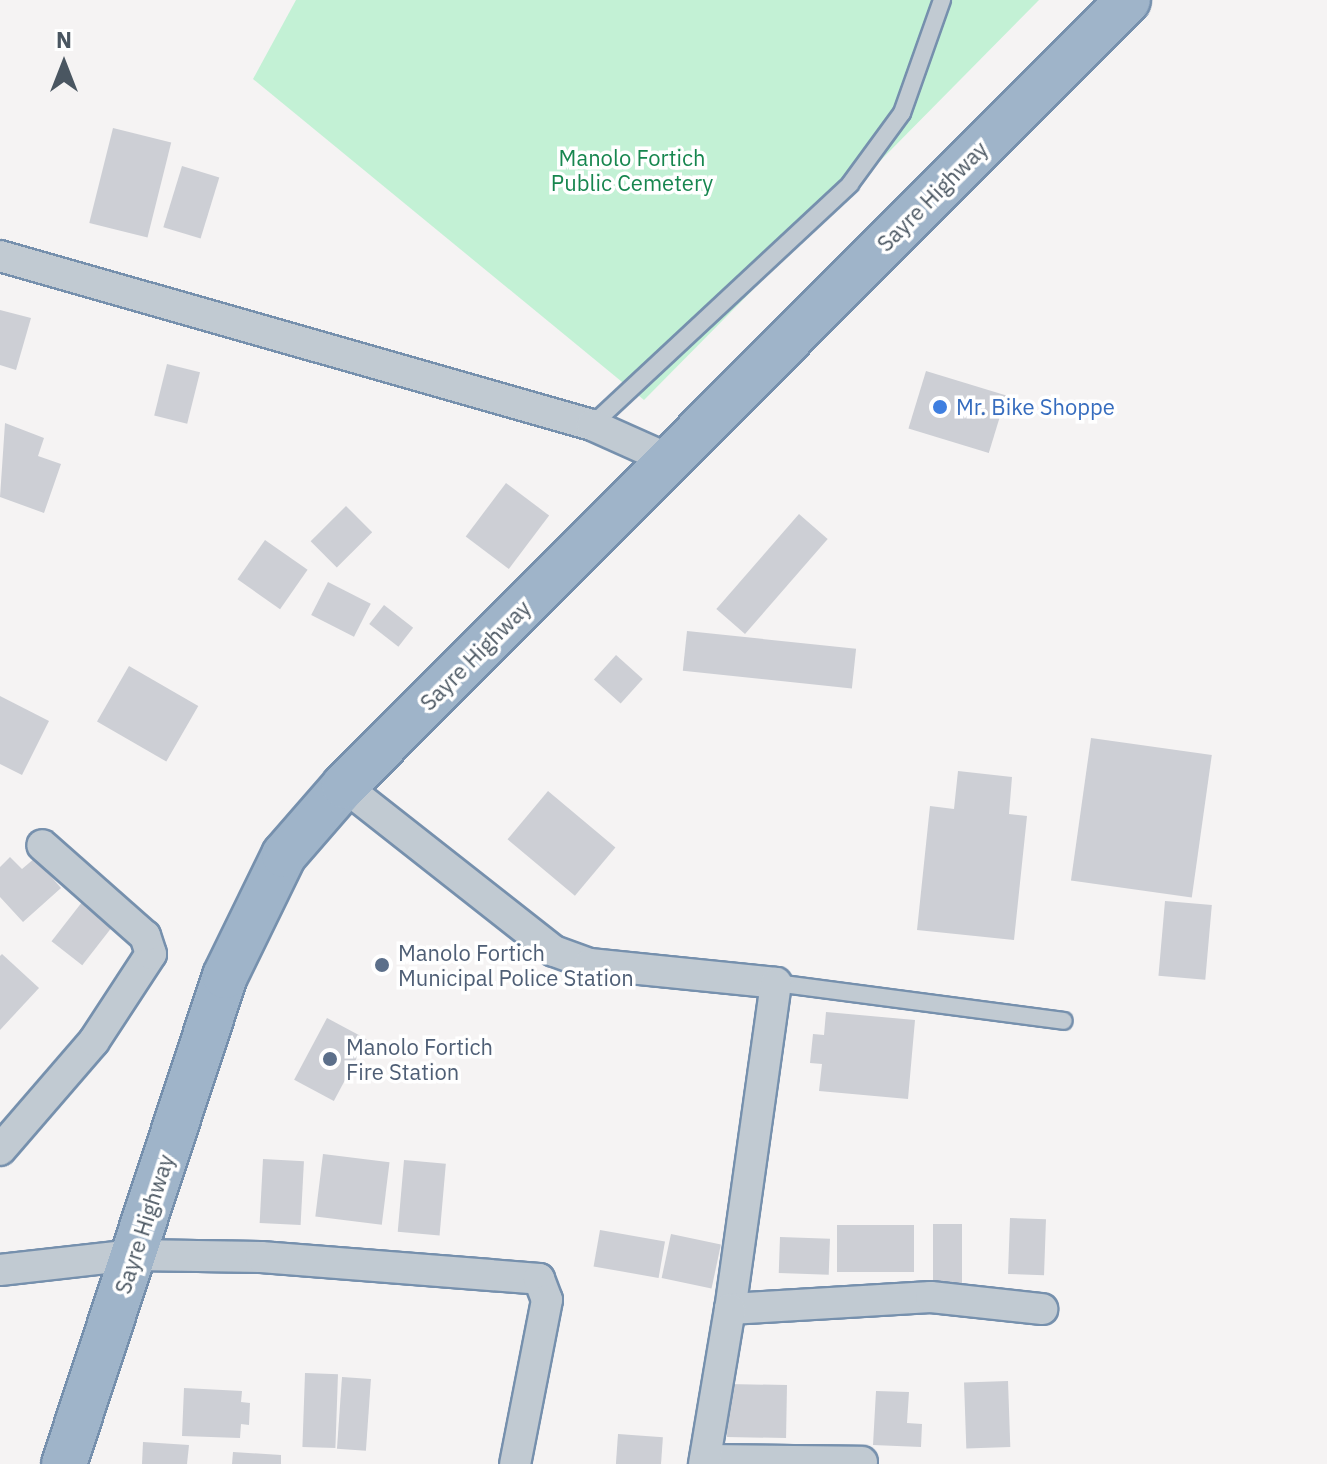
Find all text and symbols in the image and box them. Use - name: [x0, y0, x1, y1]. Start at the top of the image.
- north arrow: [24, 24, 104, 104]
- text: N: [56, 25, 72, 54]
- street label: Sayre Highway: [871, 135, 993, 257]
- park label: Manolo Fortich Public Cemetery: [551, 144, 713, 196]
- place label: Mr. Bike Shoppe: [956, 394, 1115, 420]
- marker: Mr. Bike Shoppe: [931, 398, 949, 416]
- street label: Sayre Highway: [414, 594, 536, 716]
- place label: Manolo Fortich Municipal Police Station: [398, 939, 634, 990]
- marker: Manolo Fortich Municipal Police Station: [373, 956, 391, 974]
- place label: Manolo Fortich Fire Station: [346, 1033, 493, 1084]
- marker: Manolo Fortich Fire Station: [321, 1050, 339, 1068]
- street label: Sayre Highway: [109, 1151, 179, 1297]

